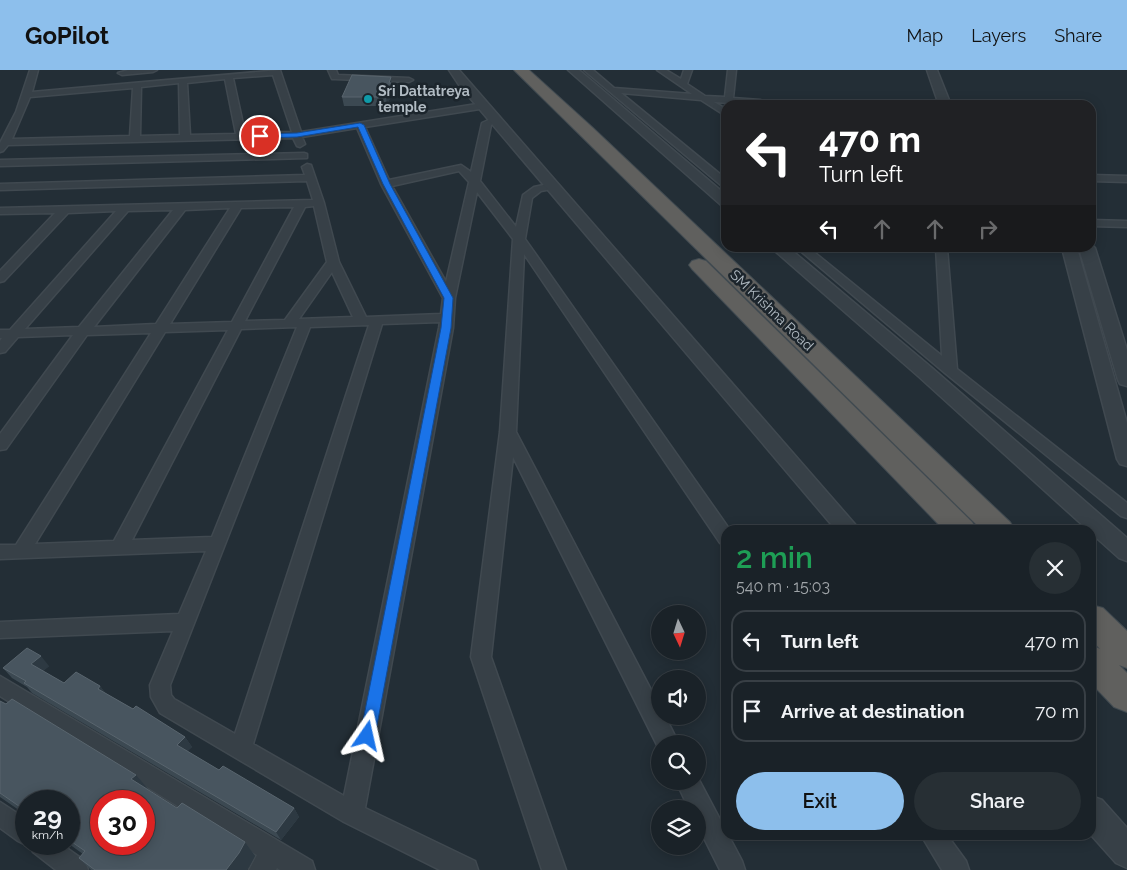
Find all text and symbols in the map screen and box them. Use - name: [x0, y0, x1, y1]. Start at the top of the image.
- text: GoPilot: [25, 21, 109, 50]
- text: Map: [907, 25, 943, 46]
- text: Layers: [971, 25, 1026, 46]
- text: Share: [1054, 25, 1102, 46]
- place label: Sri Dattatreya temple: [378, 83, 470, 115]
- marker: Sri Dattatreya temple: [362, 93, 374, 105]
- pin: [239, 115, 281, 157]
- text: 470 m: [819, 119, 921, 160]
- icon: left: [736, 120, 801, 185]
- icon: arrive: [246, 122, 274, 150]
- text: Turn left: [819, 161, 903, 187]
- icon: left: [815, 215, 843, 243]
- icon: ahead: [868, 215, 896, 243]
- icon: ahead: [921, 215, 949, 243]
- icon: right: [974, 215, 1002, 243]
- street label: SM Krishna Road: [727, 266, 817, 354]
- text: 2 min: [736, 540, 813, 575]
- button: close: [1029, 542, 1081, 594]
- text: 540 m · 15:03: [736, 577, 830, 596]
- north arrow: [651, 605, 706, 660]
- map controls: [651, 605, 706, 855]
- icon: left: [738, 627, 766, 655]
- text: Turn left: [781, 630, 858, 652]
- text: 470 m: [1025, 630, 1079, 652]
- button: sound: [651, 670, 706, 725]
- icon: arrive: [738, 697, 766, 725]
- text: Arrive at destination: [781, 700, 965, 722]
- text: 70 m: [1035, 700, 1079, 722]
- position arrow: [340, 709, 392, 761]
- button: search: [651, 735, 706, 790]
- button: Exit: [736, 772, 904, 830]
- button: Share: [914, 772, 1081, 830]
- speed limit sign: 30: [90, 790, 155, 855]
- button: layers: [651, 800, 706, 855]
- text: 29: [33, 801, 62, 831]
- text: km/h: [32, 828, 63, 842]

